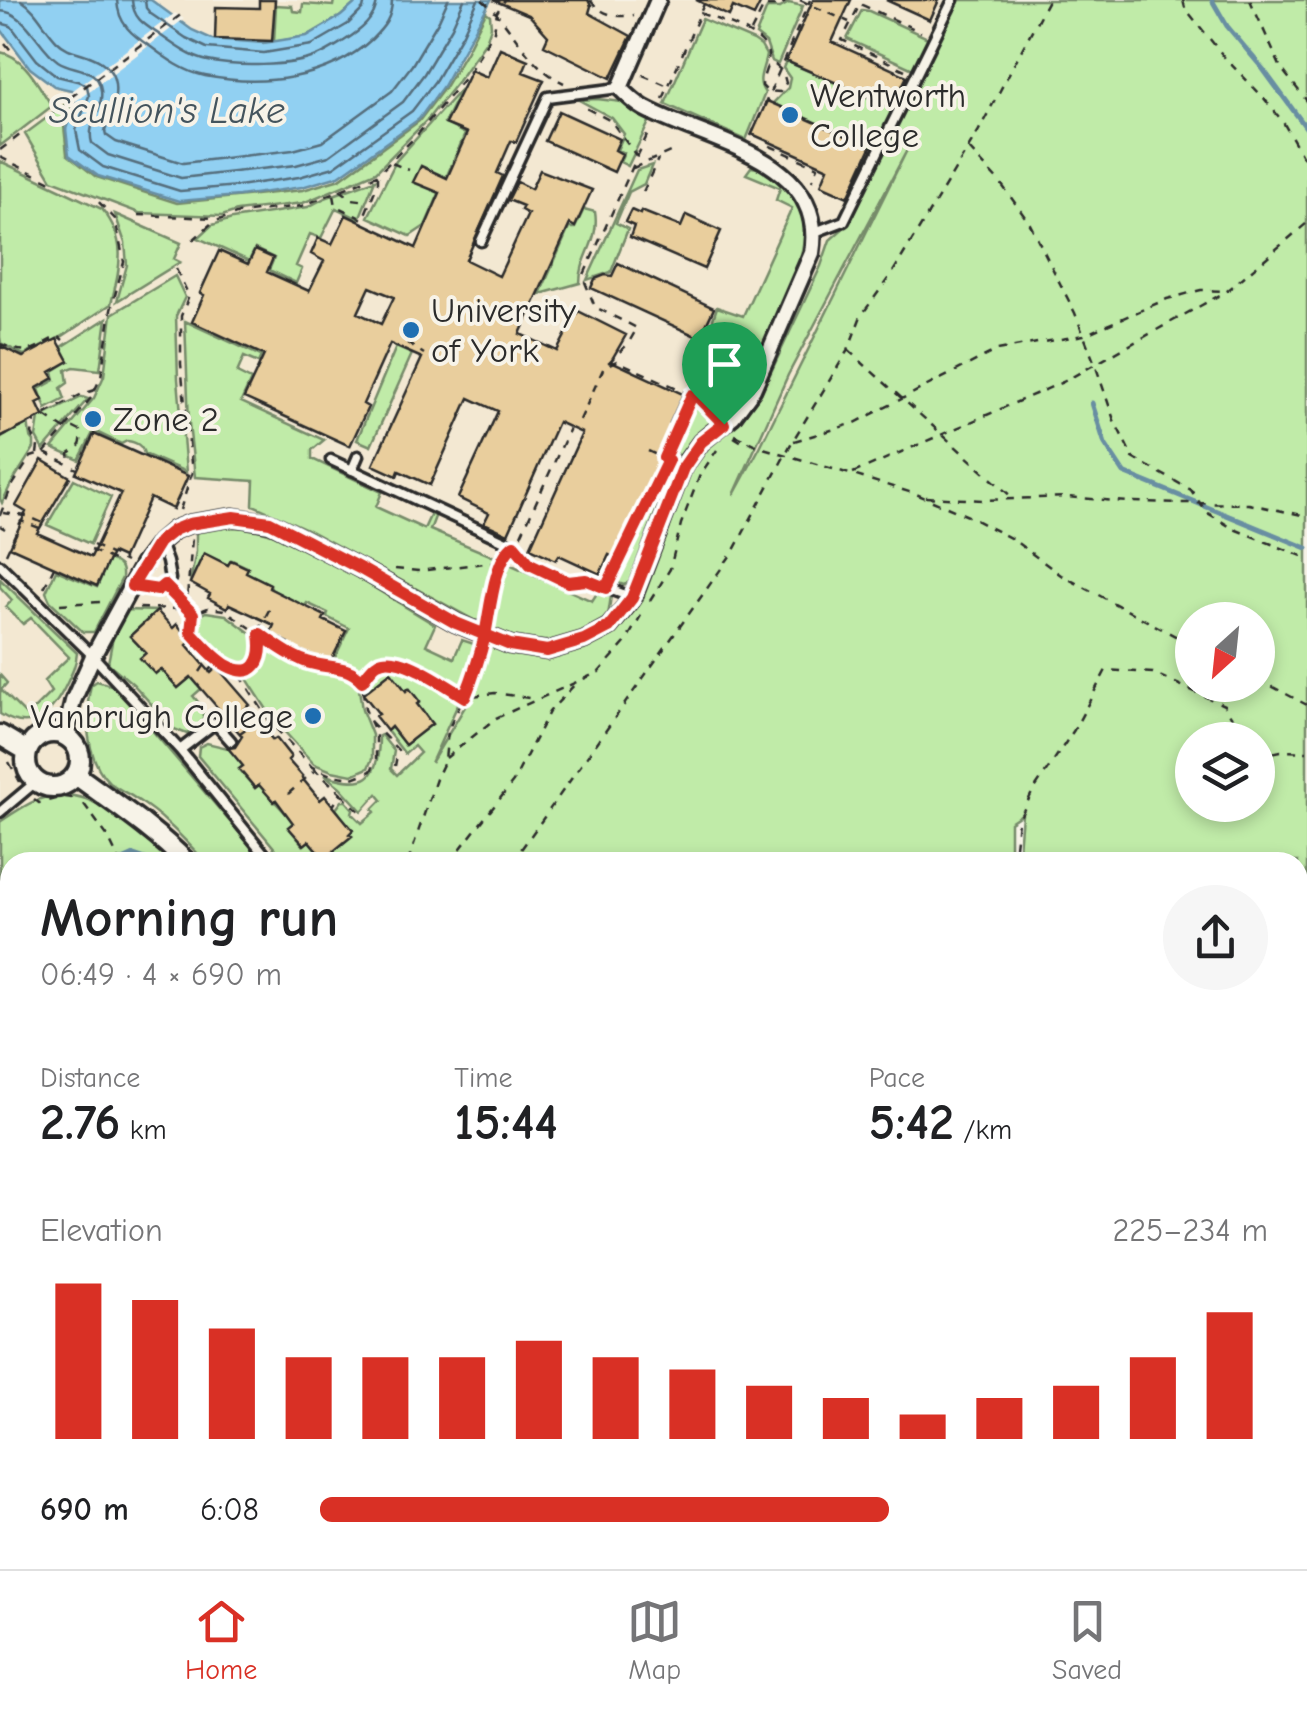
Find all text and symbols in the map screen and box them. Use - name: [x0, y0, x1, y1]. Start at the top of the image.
- place label: Wentworth College: [810, 75, 966, 156]
- water label: Scullion's Lake: [49, 89, 285, 133]
- marker: Wentworth College: [779, 104, 801, 126]
- place label: University of York: [431, 290, 576, 371]
- marker: University of York: [400, 319, 422, 341]
- pin: [682, 322, 767, 425]
- icon: arrive: [697, 337, 752, 392]
- place label: Zone 2: [113, 399, 219, 440]
- marker: Zone 2: [82, 408, 104, 430]
- north arrow: [1175, 602, 1275, 702]
- map controls: [1175, 602, 1275, 822]
- place label: Vanbrugh College: [30, 696, 293, 737]
- marker: Vanbrugh College: [302, 705, 324, 727]
- button: layers: [1175, 722, 1275, 822]
- button: share: [1163, 885, 1268, 990]
- text: Morning run: [40, 886, 338, 950]
- text: 06:49 · 4 × 690 m: [40, 956, 282, 993]
- text: Distance: [40, 1062, 140, 1094]
- text: Time: [454, 1062, 512, 1094]
- text: Pace: [869, 1062, 925, 1094]
- text: 2.76: [40, 1094, 121, 1152]
- text: 15:44: [454, 1094, 558, 1152]
- text: 5:42: [869, 1094, 954, 1152]
- text: km: [121, 1114, 167, 1146]
- text: /km: [954, 1114, 1012, 1146]
- text: Elevation: [40, 1212, 163, 1249]
- text: 225–234 m: [1112, 1212, 1268, 1249]
- text: 690 m: [40, 1491, 129, 1528]
- text: 6:08: [200, 1491, 259, 1528]
- tab: Home: [185, 1594, 257, 1686]
- tab: Map: [627, 1594, 682, 1686]
- tab: Saved: [1052, 1594, 1122, 1686]

